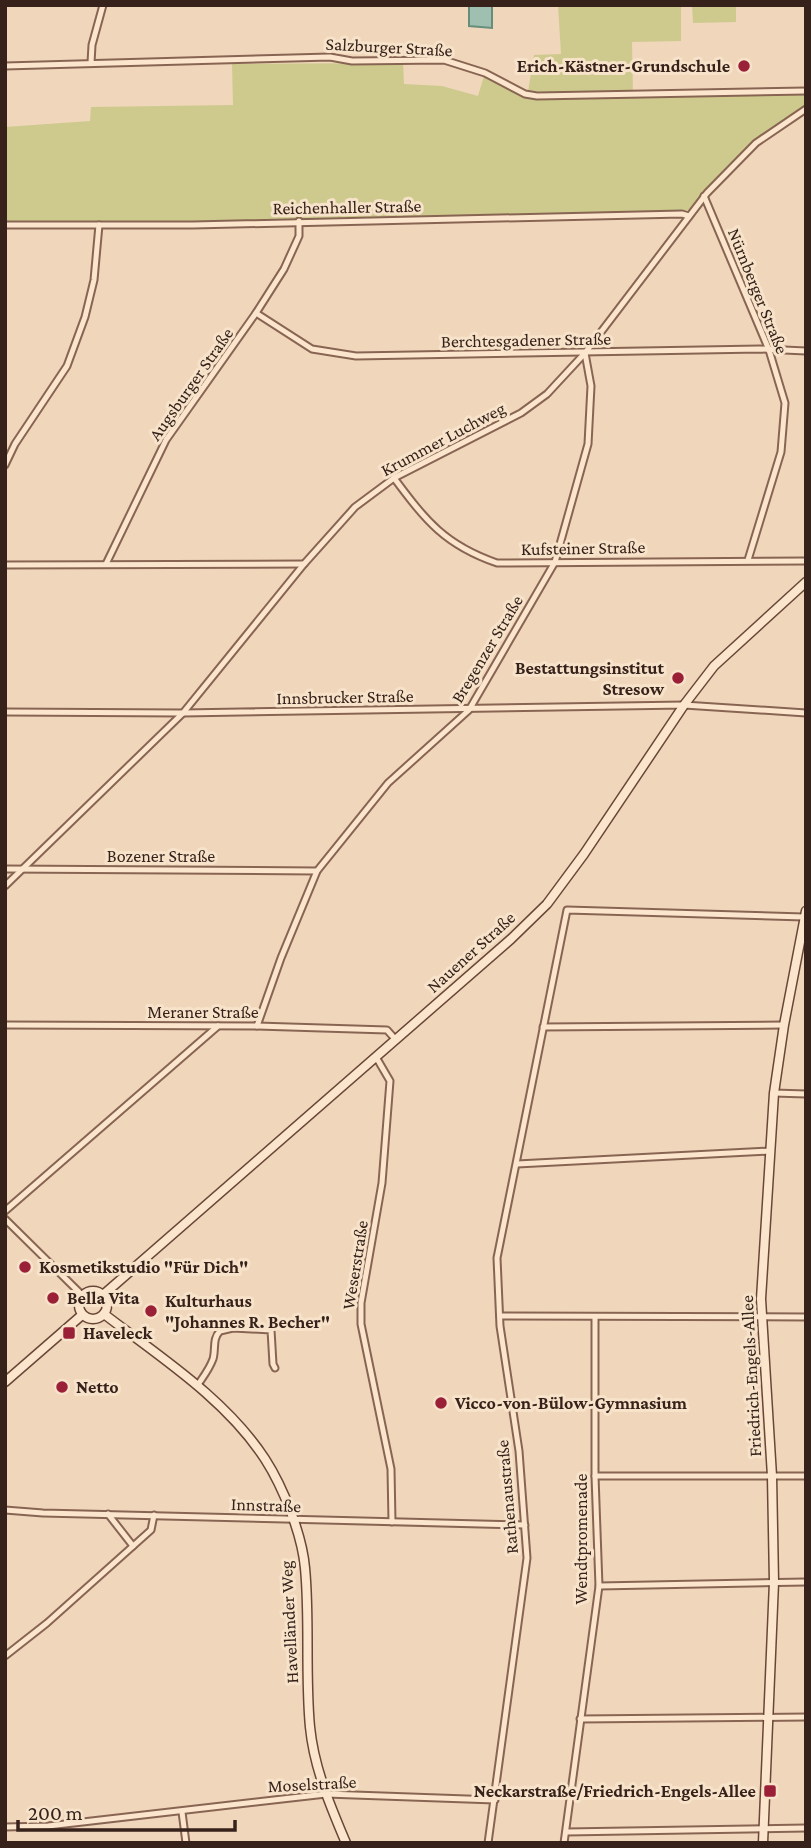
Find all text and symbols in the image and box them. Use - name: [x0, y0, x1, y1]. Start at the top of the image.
- street label: Salzburger Straße: [325, 34, 453, 60]
- place label: Erich-Kästner-Grundschule: [517, 56, 730, 76]
- marker: Erich-Kästner-Grundschule: [736, 58, 752, 74]
- street label: Reichenhaller Straße: [272, 196, 422, 218]
- street label: Nürnberger Straße: [724, 225, 792, 357]
- street label: Augsburger Straße: [145, 324, 237, 444]
- street label: Berchtesgadener Straße: [441, 329, 611, 351]
- street label: Krummer Luchweg: [377, 398, 509, 480]
- street label: Kufsteiner Straße: [521, 537, 645, 559]
- street label: Bregenzer Straße: [447, 592, 527, 706]
- place label: Bestattungsinstitut Stresow: [515, 658, 665, 699]
- marker: Bestattungsinstitut Stresow: [670, 670, 686, 686]
- street label: Innsbrucker Straße: [276, 686, 414, 708]
- street label: Bozener Straße: [107, 846, 215, 866]
- street label: Nauener Straße: [423, 907, 519, 997]
- street label: Meraner Straße: [147, 1002, 259, 1022]
- street label: Weserstraße: [338, 1219, 372, 1311]
- place label: Kosmetikstudio "Für Dich": [39, 1257, 248, 1277]
- marker: Kosmetikstudio "Für Dich": [17, 1259, 33, 1275]
- place label: Bella Vita: [67, 1288, 140, 1308]
- marker: Bella Vita: [45, 1290, 61, 1306]
- place label: Kulturhaus "Johannes R. Becher": [165, 1291, 330, 1332]
- street label: Friedrich-Engels-Allee: [737, 1295, 765, 1457]
- marker: Kulturhaus "Johannes R. Becher": [143, 1303, 159, 1319]
- place label: Haveleck: [83, 1323, 152, 1343]
- marker: Haveleck: [61, 1325, 77, 1341]
- place label: Netto: [76, 1377, 119, 1397]
- marker: Netto: [54, 1379, 70, 1395]
- place label: Vicco-von-Bülow-Gymnasium: [454, 1393, 688, 1413]
- marker: Vicco-von-Bülow-Gymnasium: [433, 1395, 449, 1411]
- street label: Rathenaustraße: [492, 1439, 522, 1555]
- street label: Wendtpromenade: [571, 1473, 591, 1604]
- street label: Innstraße: [231, 1494, 301, 1516]
- street label: Havelländer Weg: [276, 1560, 302, 1684]
- street label: Moselstraße: [267, 1772, 357, 1796]
- place label: Neckarstraße/Friedrich-Engels-Allee: [474, 1781, 756, 1801]
- marker: Neckarstraße/Friedrich-Engels-Allee: [762, 1783, 778, 1799]
- scale bar: [18, 1788, 234, 1832]
- text: 200 m: [28, 1801, 83, 1825]

